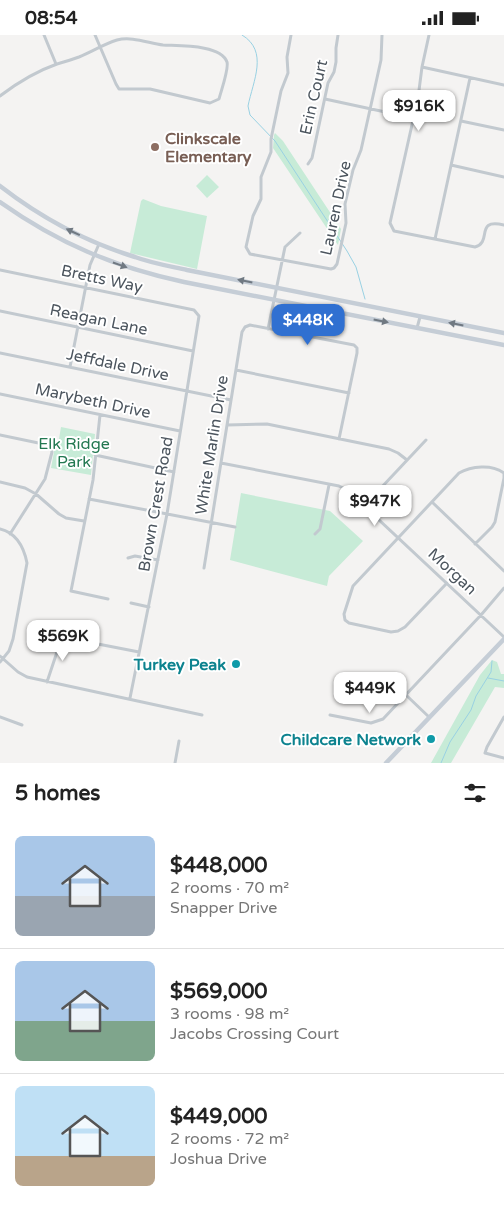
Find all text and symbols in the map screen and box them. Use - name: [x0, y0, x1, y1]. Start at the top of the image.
- text: 08:54: [25, 7, 78, 29]
- street label: Erin Court: [296, 58, 332, 137]
- pin: $916K: [384, 89, 454, 132]
- text: $916K: [394, 96, 444, 116]
- place label: Clinkscale Elementary: [165, 129, 252, 167]
- marker: Clinkscale Elementary: [149, 141, 161, 153]
- street label: Lauren Drive: [316, 159, 356, 257]
- one-way arrow: [66, 228, 80, 236]
- street label: Bretts Way: [59, 261, 145, 297]
- one-way arrow: [113, 261, 128, 269]
- one-way arrow: [237, 277, 253, 285]
- street label: Reagan Lane: [48, 300, 150, 340]
- pin: $448K: [273, 303, 343, 346]
- text: $448K: [283, 310, 333, 330]
- one-way arrow: [374, 317, 389, 325]
- one-way arrow: [449, 320, 464, 328]
- street label: Jeffdale Drive: [65, 344, 171, 386]
- street label: White Marlin Drive: [191, 374, 233, 516]
- street label: Marybeth Drive: [33, 379, 152, 423]
- park label: Elk Ridge Park: [38, 434, 110, 472]
- street label: Brown Crest Road: [134, 435, 178, 573]
- pin: $947K: [340, 485, 410, 527]
- text: $947K: [350, 491, 400, 511]
- street label: Morgan: [424, 544, 481, 599]
- pin: $569K: [28, 619, 98, 662]
- text: $569K: [38, 626, 88, 646]
- place label: Turkey Peak: [133, 655, 226, 675]
- marker: Turkey Peak: [230, 658, 242, 670]
- pin: $449K: [335, 671, 405, 714]
- text: $449K: [345, 678, 395, 698]
- place label: Childcare Network: [281, 730, 421, 750]
- marker: Childcare Network: [425, 733, 437, 745]
- icon: filters: [461, 779, 489, 807]
- text: 5 homes: [15, 781, 100, 806]
- text: $448,000: [170, 853, 268, 878]
- icon: home: [55, 856, 115, 916]
- text: 2 rooms · 70 m²: [170, 878, 289, 898]
- text: Snapper Drive: [170, 898, 277, 918]
- text: $569,000: [170, 979, 268, 1004]
- icon: home: [55, 981, 115, 1041]
- text: 3 rooms · 98 m²: [170, 1004, 289, 1024]
- text: Jacobs Crossing Court: [170, 1024, 339, 1044]
- text: $449,000: [170, 1104, 268, 1129]
- icon: home: [55, 1106, 115, 1166]
- text: 2 rooms · 72 m²: [170, 1129, 289, 1149]
- text: Joshua Drive: [170, 1149, 267, 1169]

